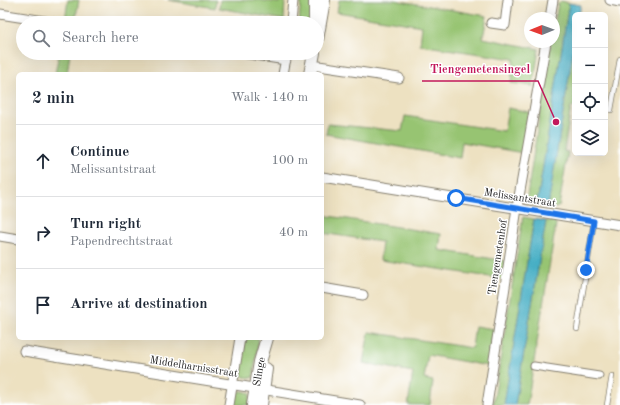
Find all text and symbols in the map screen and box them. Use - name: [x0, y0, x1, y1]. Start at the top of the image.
- north arrow: [524, 12, 560, 48]
- map controls: [572, 12, 608, 156]
- button: +: [572, 12, 608, 48]
- search box: [16, 16, 324, 60]
- icon: search: [30, 27, 52, 49]
- text: Search here: [62, 31, 139, 46]
- button: −: [572, 48, 608, 84]
- callout: Tiengemetensingel: [422, 57, 538, 81]
- text: Tiengemetensingel: [430, 64, 530, 76]
- button: locate: [572, 84, 608, 120]
- text: 2 min: [32, 90, 75, 107]
- text: Walk · 140 m: [231, 91, 308, 104]
- button: layers: [572, 120, 608, 156]
- text: Continue: [70, 145, 129, 160]
- icon: ahead: [32, 150, 54, 172]
- text: 100 m: [271, 154, 308, 167]
- text: Melissantstraat: [70, 163, 156, 176]
- street label: Melissantstraat: [483, 187, 557, 210]
- route start: [447, 189, 465, 207]
- text: Turn right: [70, 217, 141, 232]
- street label: Tiengemetenhof: [487, 218, 510, 296]
- icon: right: [32, 222, 54, 244]
- text: 40 m: [279, 226, 308, 239]
- text: Papendrechtstraat: [70, 235, 173, 248]
- route end: [577, 261, 595, 279]
- icon: arrive: [32, 294, 54, 316]
- text: Arrive at destination: [70, 297, 208, 312]
- street label: Middelharnisstraat: [149, 355, 239, 380]
- street label: Slinge: [252, 356, 268, 387]

